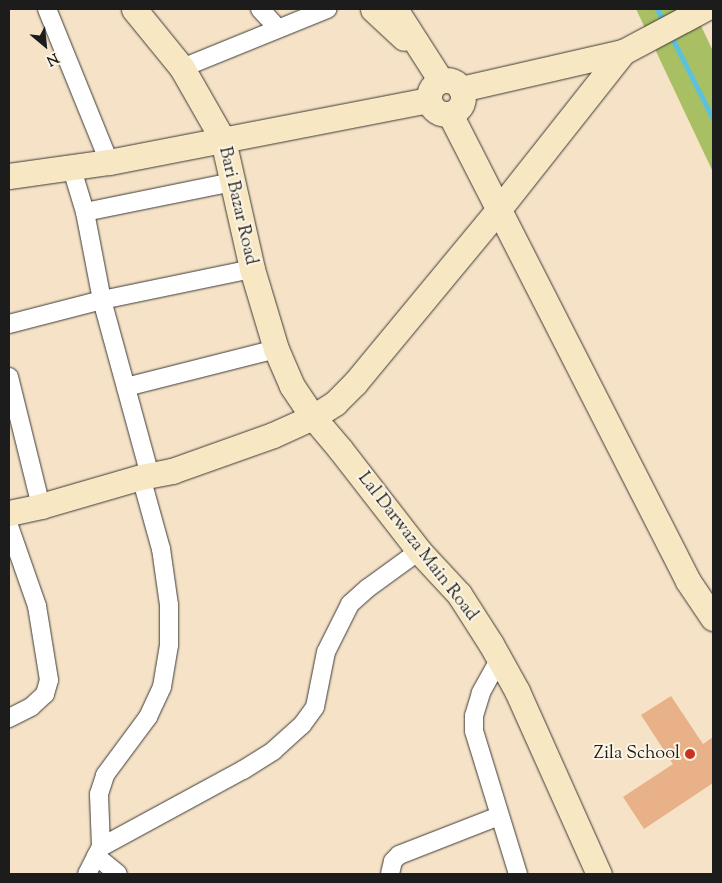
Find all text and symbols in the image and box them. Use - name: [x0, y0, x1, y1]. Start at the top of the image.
- north arrow: [20, 20, 70, 70]
- text: N: [42, 47, 62, 70]
- street label: Bari Bazar Road: [213, 145, 261, 267]
- street label: Lal Darwaza Main Road: [352, 468, 482, 626]
- place label: Zila School: [594, 743, 680, 765]
- marker: Zila School: [684, 748, 696, 760]

